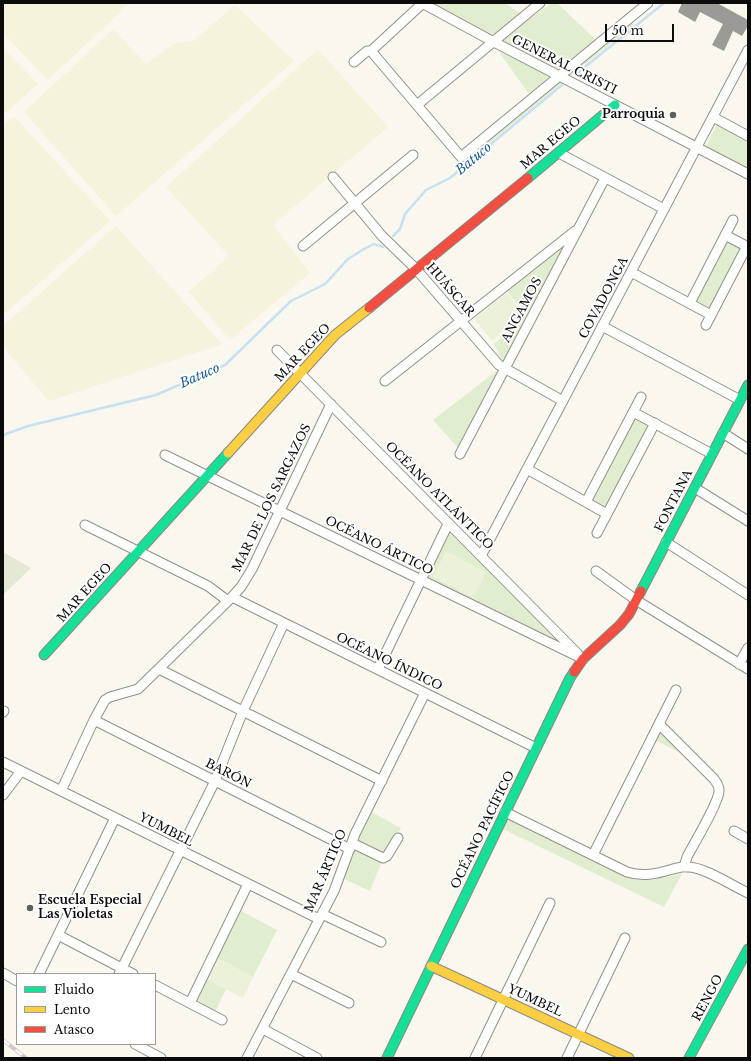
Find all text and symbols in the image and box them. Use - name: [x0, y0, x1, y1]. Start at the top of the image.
- scale bar: [607, 16, 676, 42]
- text: 50 m: [612, 23, 644, 38]
- street label: GENERAL CRISTI: [509, 32, 619, 98]
- place label: Parroquia: [602, 108, 665, 122]
- marker: Parroquia: [668, 110, 678, 120]
- street label: MAR EGEO: [518, 114, 584, 172]
- water label: Batuco: [453, 140, 495, 178]
- street label: COVADONGA: [576, 255, 632, 341]
- street label: HUÁSCAR: [423, 260, 477, 320]
- street label: ANGAMOS: [499, 275, 545, 345]
- street label: MAR EGEO: [272, 321, 334, 385]
- water label: Batuco: [178, 360, 222, 392]
- street label: MAR DE LOS SARGAZOS: [230, 422, 314, 574]
- street label: OCÉANO ATLÁNTICO: [382, 439, 496, 553]
- street label: FONTANA: [652, 467, 696, 535]
- street label: OCÉANO ÁRTICO: [323, 514, 435, 578]
- street label: MAR EGEO: [55, 561, 115, 625]
- street label: OCÉANO ÍNDICO: [333, 630, 445, 694]
- street label: BARÓN: [203, 756, 253, 792]
- street label: OCÉANO PACÍFICO: [448, 769, 518, 891]
- street label: YUMBEL: [137, 810, 195, 850]
- street label: MAR ÁRTICO: [302, 827, 350, 915]
- place label: Escuela Especial Las Violetas: [38, 894, 142, 922]
- marker: Escuela Especial Las Violetas: [25, 903, 35, 913]
- street label: RENGO: [690, 972, 726, 1024]
- legend: [16, 973, 156, 1045]
- text: Fluido: [54, 982, 94, 997]
- street label: YUMBEL: [505, 982, 565, 1020]
- text: Lento: [54, 1002, 90, 1017]
- text: Atasco: [54, 1022, 94, 1037]

